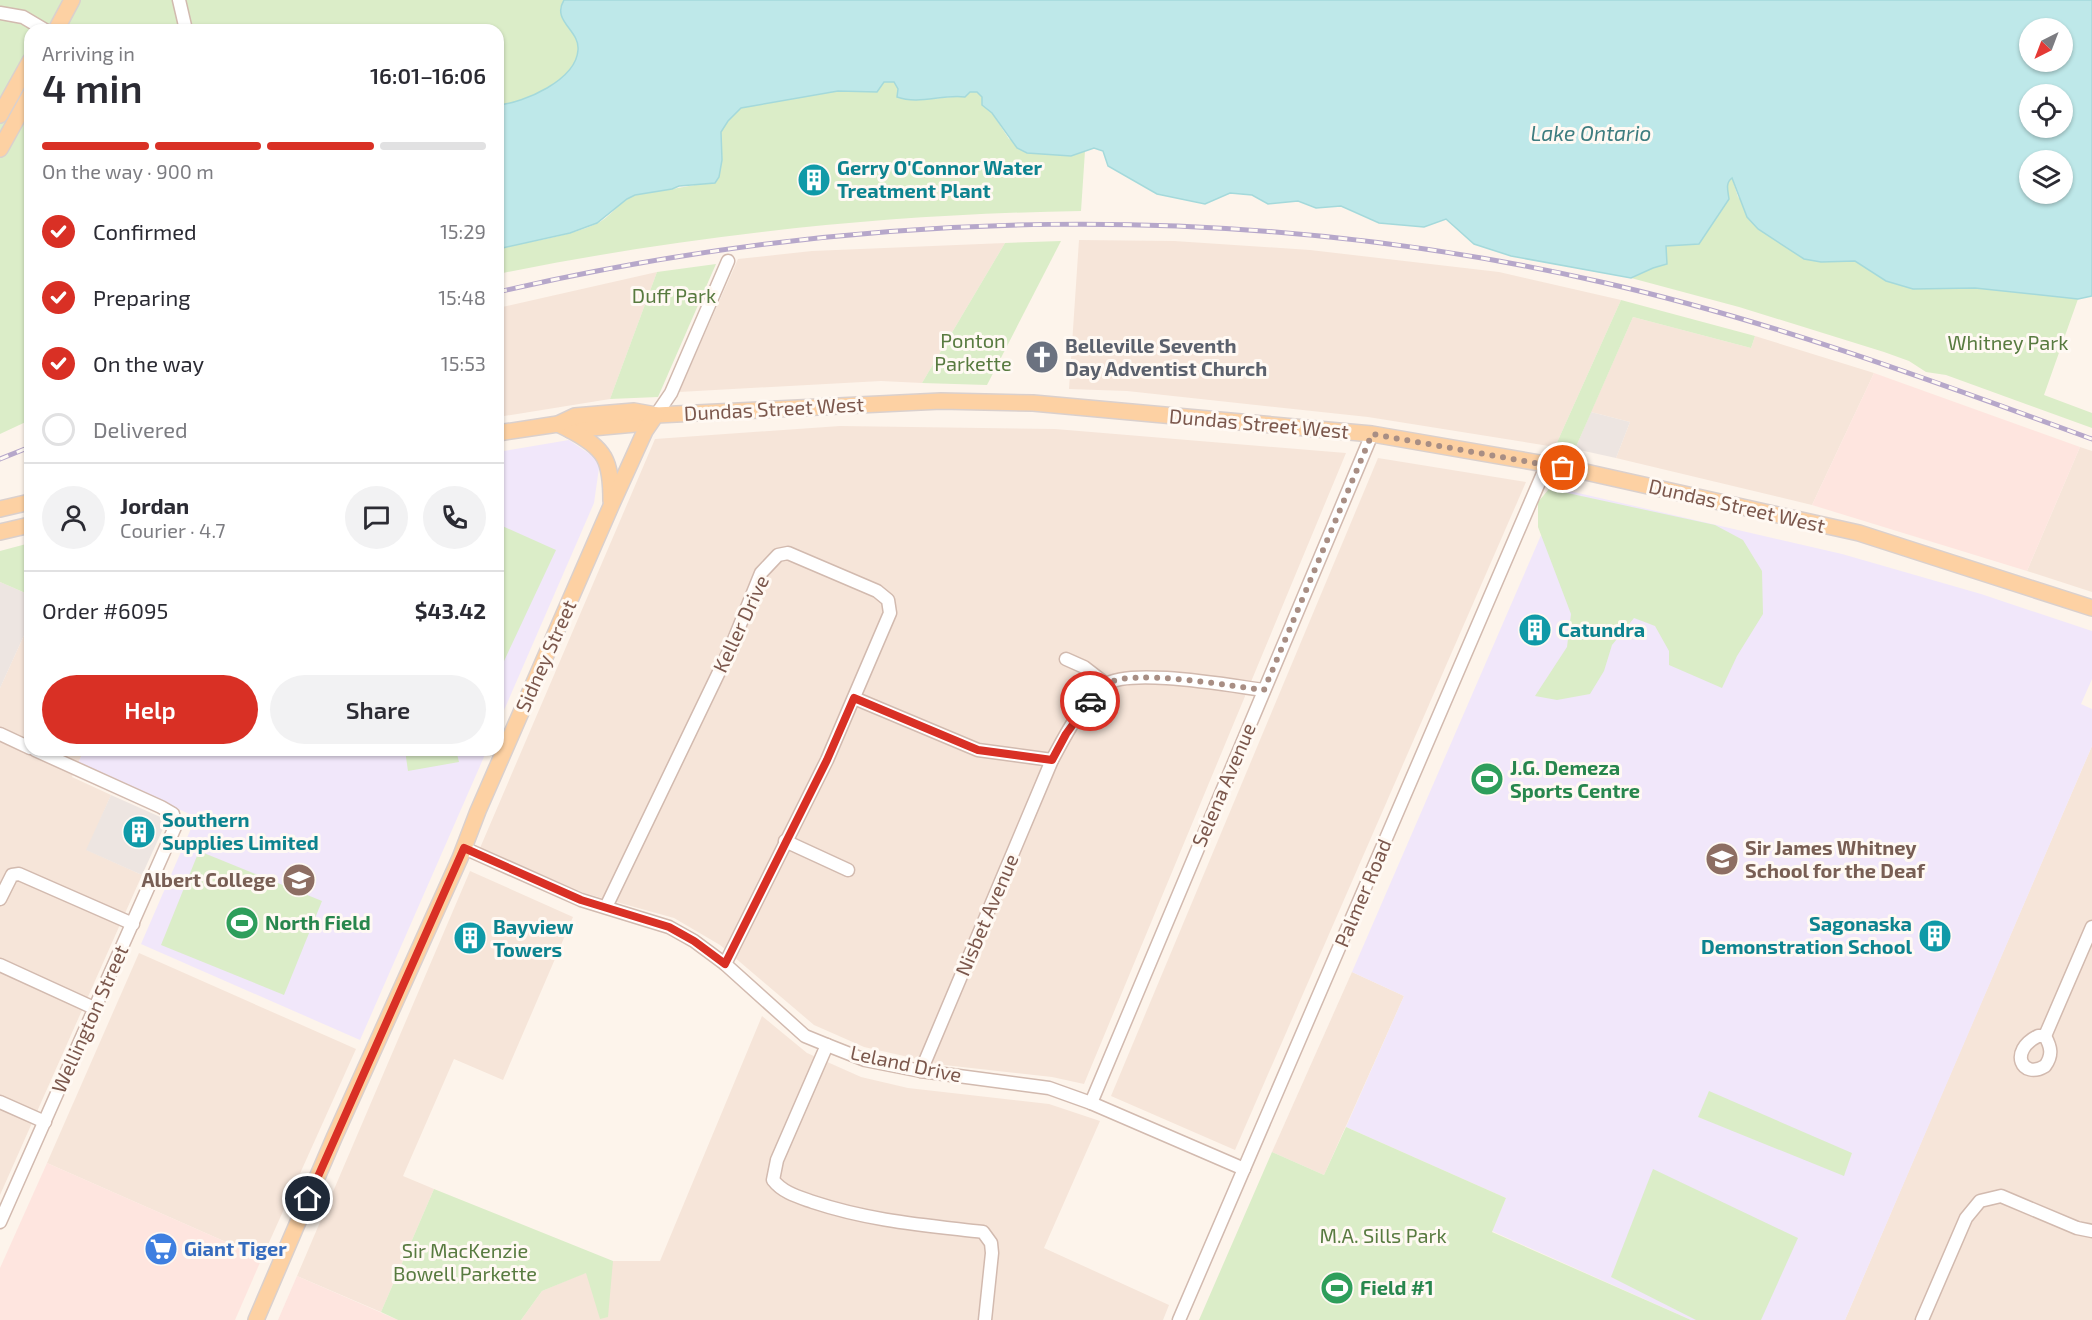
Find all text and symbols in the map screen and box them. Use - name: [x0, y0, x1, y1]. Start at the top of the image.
- north arrow: [2019, 18, 2073, 72]
- map controls: [2019, 18, 2073, 204]
- text: Arriving in: [42, 41, 135, 65]
- text: 16:01–16:06: [370, 62, 486, 88]
- text: 4 min: [42, 64, 143, 111]
- button: locate: [2019, 84, 2073, 138]
- water label: Lake Ontario: [1531, 120, 1651, 145]
- button: layers: [2019, 150, 2073, 204]
- place label: Gerry O'Connor Water Treatment Plant: [837, 155, 1042, 202]
- text: On the way · 900 m: [42, 159, 214, 183]
- building icon: Gerry O'Connor Water Treatment Plant: [796, 162, 832, 198]
- icon: check: [42, 215, 75, 248]
- text: Confirmed: [93, 218, 197, 244]
- text: 15:29: [440, 219, 486, 243]
- icon: check: [42, 281, 75, 314]
- park label: Duff Park: [632, 283, 716, 307]
- text: Preparing: [93, 284, 191, 310]
- text: 15:48: [438, 285, 486, 309]
- park label: Ponton Parkette: [934, 328, 1012, 375]
- park label: Whitney Park: [1948, 330, 2068, 354]
- place label: Belleville Seventh Day Adventist Church: [1065, 333, 1267, 381]
- church icon: Belleville Seventh Day Adventist Church: [1024, 339, 1060, 375]
- icon: check: [42, 347, 75, 380]
- text: On the way: [93, 350, 204, 376]
- text: 15:53: [441, 351, 486, 375]
- street label: Dundas Street West: [683, 391, 865, 425]
- street label: Dundas Street West: [1168, 403, 1350, 443]
- text: Delivered: [93, 416, 188, 442]
- pin: [1537, 442, 1588, 493]
- icon: bag: [1546, 451, 1579, 484]
- street label: Dundas Street West: [1647, 473, 1828, 537]
- button: person: [42, 486, 105, 549]
- button: chat: [345, 486, 408, 549]
- button: phone: [423, 486, 486, 549]
- text: Jordan: [120, 492, 189, 518]
- text: Courier · 4.7: [120, 518, 226, 542]
- street label: Keller Drive: [707, 571, 773, 676]
- street label: Sidney Street: [510, 596, 581, 715]
- text: Order #6095: [42, 597, 168, 623]
- text: $43.42: [415, 597, 486, 623]
- building icon: Catundra: [1517, 612, 1553, 648]
- place label: Catundra: [1558, 617, 1645, 641]
- courier: [1060, 671, 1120, 731]
- button: Help: [42, 675, 258, 744]
- button: Share: [270, 675, 486, 744]
- icon: car: [1074, 685, 1107, 718]
- street label: Selena Avenue: [1186, 719, 1260, 850]
- place label: J.G. Demeza Sports Centre: [1510, 755, 1640, 802]
- sports icon: J.G. Demeza Sports Centre: [1469, 761, 1505, 797]
- place label: Southern Supplies Limited: [162, 807, 319, 854]
- building icon: Southern Supplies Limited: [121, 814, 157, 850]
- street label: Palmer Road: [1329, 835, 1396, 950]
- place label: Sir James Whitney School for the Deaf: [1745, 835, 1926, 882]
- school or university icon: Sir James Whitney School for the Deaf: [1704, 841, 1740, 877]
- street label: Nisbet Avenue: [950, 850, 1023, 979]
- school or university icon: Albert College: [281, 862, 317, 898]
- place label: Albert College: [141, 867, 276, 891]
- sports icon: North Field: [224, 905, 260, 941]
- place label: North Field: [265, 910, 371, 934]
- place label: Sagonaska Demonstration School: [1701, 911, 1912, 958]
- place label: Bayview Towers: [493, 914, 574, 961]
- building icon: Sagonaska Demonstration School: [1917, 918, 1953, 954]
- building icon: Bayview Towers: [452, 920, 488, 956]
- street label: Wellington Street: [46, 940, 133, 1096]
- street label: Leland Drive: [848, 1040, 964, 1086]
- pin: [282, 1173, 333, 1224]
- icon: home: [291, 1182, 324, 1215]
- park label: M.A. Sills Park: [1319, 1223, 1447, 1247]
- supermarket icon: Giant Tiger: [143, 1231, 179, 1267]
- place label: Giant Tiger: [184, 1236, 287, 1260]
- park label: Sir MacKenzie Bowell Parkette: [393, 1238, 537, 1285]
- sports icon: Field #1: [1319, 1270, 1355, 1306]
- place label: Field #1: [1360, 1275, 1434, 1299]

